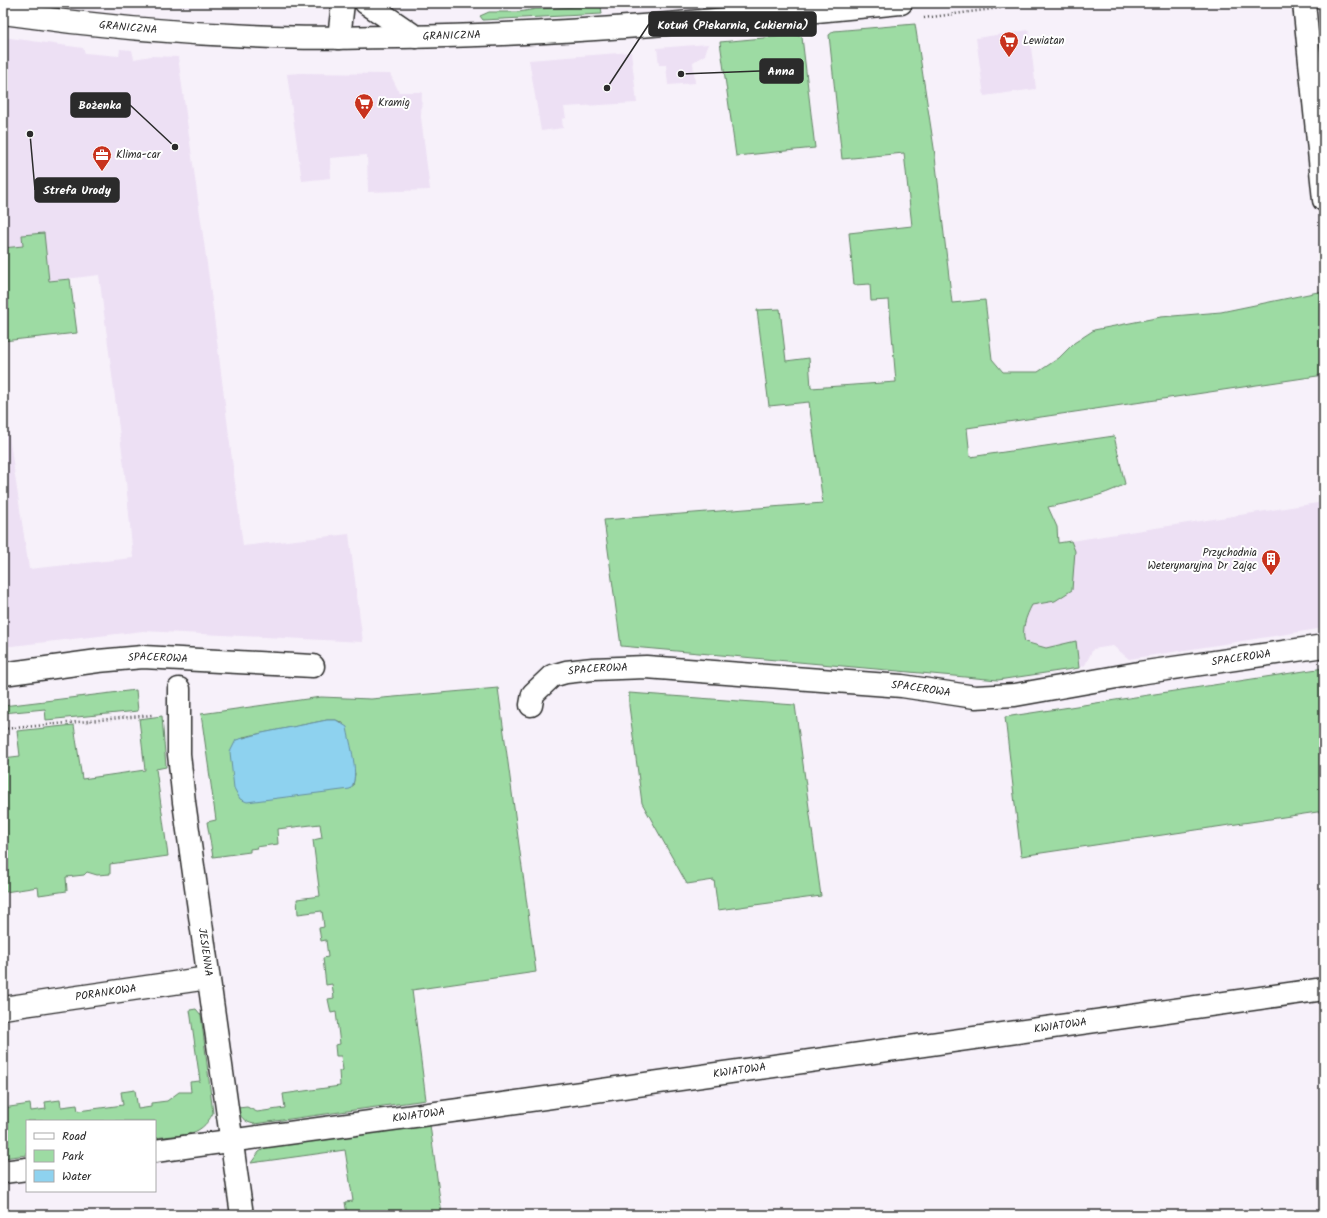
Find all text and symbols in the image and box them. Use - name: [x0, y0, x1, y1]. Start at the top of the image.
- callout: Kotuń (Piekarnia, Cukiernia): [649, 12, 816, 36]
- street label: GRANICZNA: [98, 16, 158, 39]
- text: Kotuń (Piekarnia, Cukiernia): [657, 16, 809, 35]
- street label: GRANICZNA: [422, 26, 482, 46]
- supermarket icon: Lewiatan: [998, 30, 1020, 58]
- place label: Lewiatan: [1023, 32, 1065, 50]
- callout: Anna: [760, 59, 803, 83]
- text: Anna: [768, 62, 794, 81]
- supermarket icon: Kramig: [353, 92, 375, 120]
- callout: Bożenka: [71, 93, 130, 117]
- place label: Kramig: [378, 94, 410, 112]
- text: Bożenka: [78, 96, 122, 115]
- office icon: Klima-car: [91, 144, 113, 172]
- place label: Klima-car: [116, 146, 162, 164]
- callout: Strefa Urody: [35, 178, 119, 202]
- text: Strefa Urody: [43, 181, 112, 200]
- place label: Przychodnia Weterynaryjna Dr Zając: [1147, 544, 1257, 575]
- building icon: Przychodnia Weterynaryjna Dr Zając: [1260, 548, 1282, 576]
- street label: SPACEROWA: [1210, 645, 1273, 671]
- street label: SPACEROWA: [127, 648, 189, 668]
- street label: SPACEROWA: [567, 659, 629, 681]
- street label: SPACEROWA: [891, 676, 952, 702]
- street label: JESIENNA: [193, 927, 217, 978]
- street label: PORANKOWA: [74, 980, 138, 1006]
- street label: KWIATOWA: [1033, 1013, 1088, 1038]
- street label: KWIATOWA: [712, 1058, 767, 1083]
- street label: KWIATOWA: [391, 1103, 446, 1128]
- legend: [26, 1120, 156, 1192]
- text: Road: [62, 1127, 87, 1146]
- text: Park: [62, 1147, 84, 1166]
- text: Water: [62, 1167, 92, 1186]

